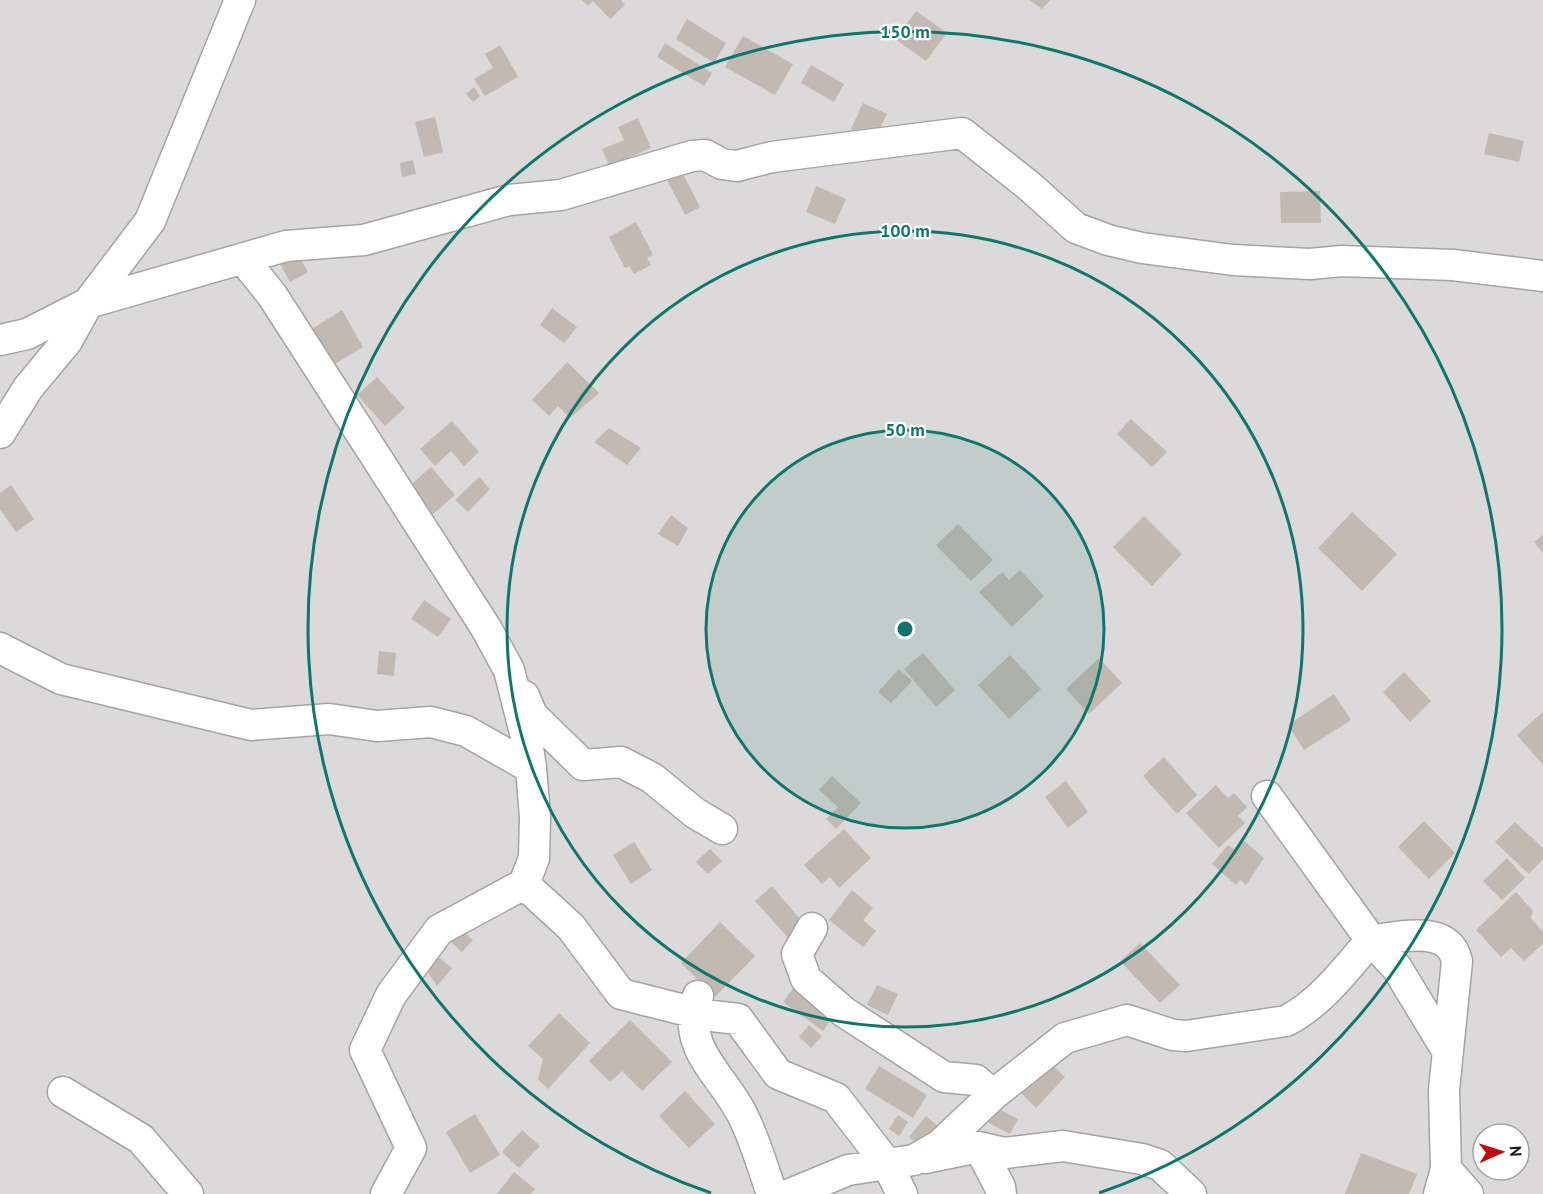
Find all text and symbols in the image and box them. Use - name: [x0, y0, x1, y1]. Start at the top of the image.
- text: 150 m: [880, 20, 930, 43]
- text: 100 m: [880, 219, 930, 242]
- text: 50 m: [885, 418, 925, 441]
- centre of rings: [895, 619, 915, 639]
- north arrow: [1471, 1122, 1531, 1182]
- text: N: [1506, 1145, 1526, 1157]

